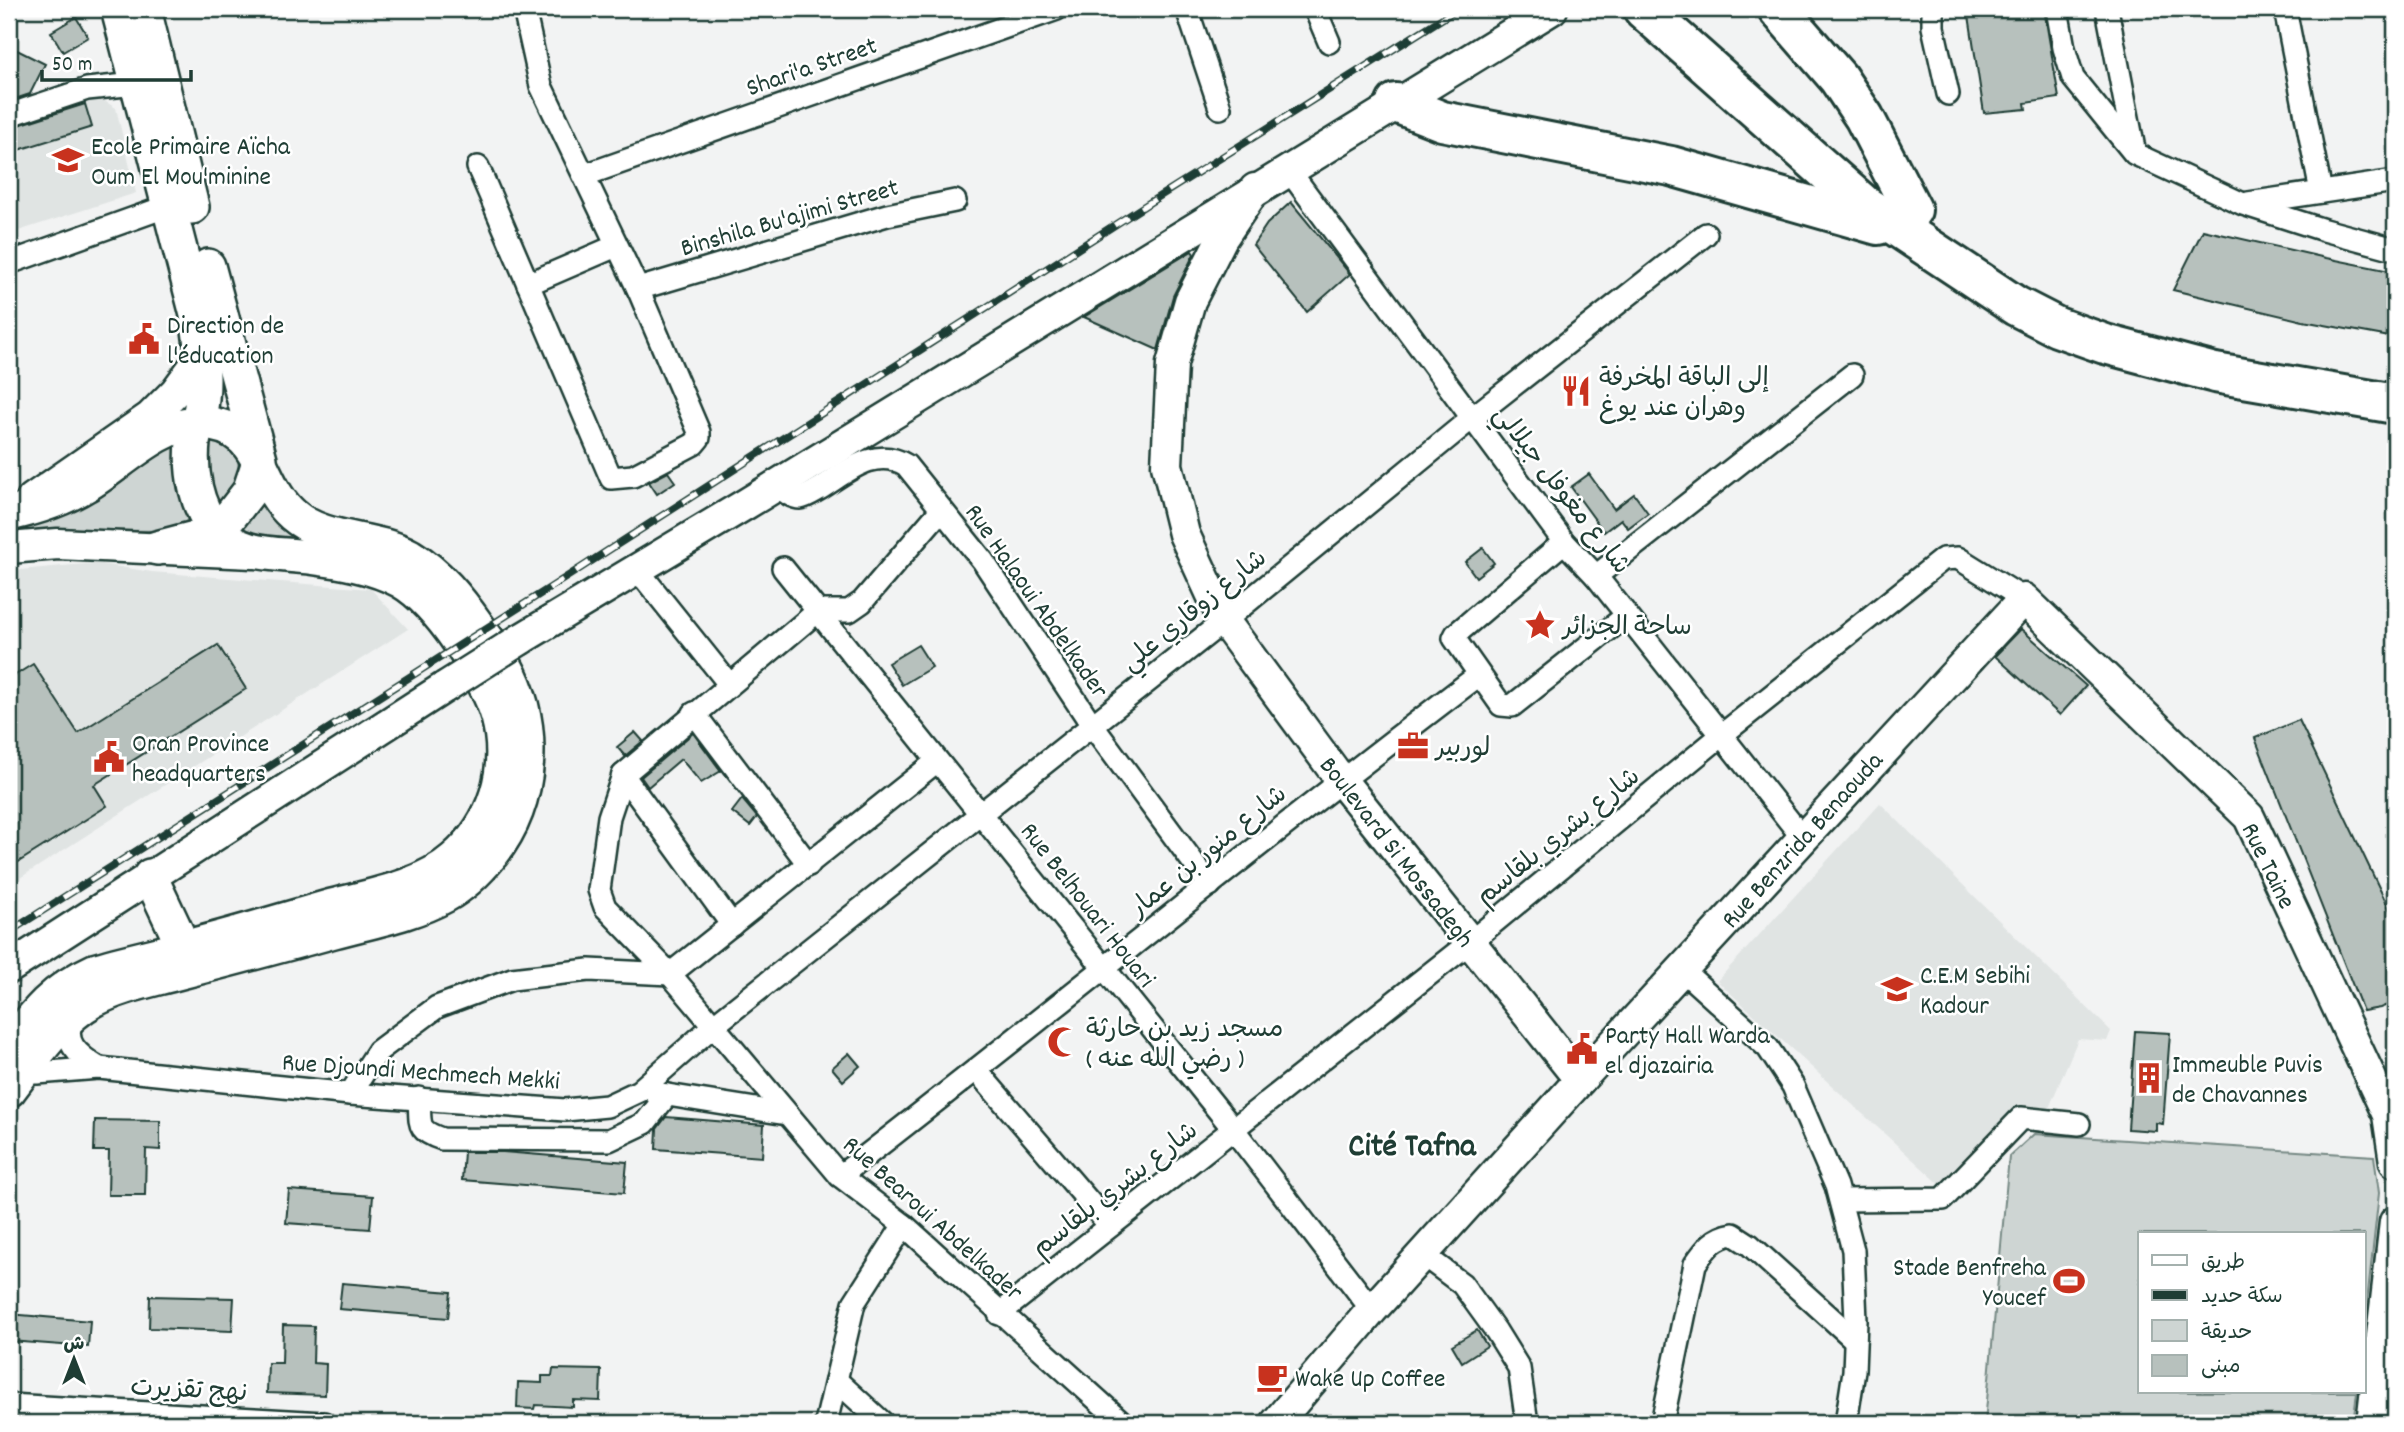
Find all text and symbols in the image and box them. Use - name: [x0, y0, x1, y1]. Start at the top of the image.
- street label: Shari'a Street: [742, 28, 883, 108]
- scale bar: [42, 38, 191, 82]
- text: 50 m: [52, 51, 92, 81]
- place label: Ecole Primaire Aïcha Oum El Mou'minine: [91, 130, 291, 197]
- school or university icon: Ecole Primaire Aïcha Oum El Mou'minine: [51, 143, 85, 177]
- street label: Binshila Bu'ajimi Street: [677, 170, 904, 268]
- place label: Direction de l'éducation: [167, 309, 284, 376]
- public building icon: Direction de l'éducation: [127, 322, 161, 356]
- place label: إلى الباقة المخرفة وهران عند يوغ: [1599, 361, 1769, 428]
- restaurant icon: إلى الباقة المخرفة وهران عند يوغ: [1559, 374, 1593, 408]
- street label: شارع مغوفل جيلالي: [1482, 399, 1638, 584]
- street label: Rue Halaoui Abdelkader: [954, 497, 1116, 707]
- street label: شارع زوقاري علي: [1114, 541, 1277, 683]
- place icon: ساحة الجزائر: [1523, 608, 1557, 642]
- place label: ساحة الجزائر: [1561, 610, 1692, 647]
- place label: Oran Province headquarters: [132, 727, 269, 794]
- office icon: لوربير: [1396, 729, 1430, 763]
- place label: لوربير: [1434, 731, 1490, 768]
- public building icon: Oran Province headquarters: [92, 740, 126, 774]
- street label: Rue Benzrida Benaouda: [1714, 744, 1894, 938]
- street label: Boulevard Si Mossadegh: [1309, 750, 1482, 957]
- street label: شارع بشري بلقاسم: [1469, 760, 1649, 916]
- street label: شارع منور بن عمار: [1122, 778, 1296, 929]
- street label: Rue Belhouari Houari: [1010, 816, 1163, 997]
- street label: Rue Taine: [2230, 817, 2304, 916]
- place label: C.E.M Sebihi Kadour: [1920, 959, 2030, 1026]
- school or university icon: C.E.M Sebihi Kadour: [1880, 972, 1914, 1006]
- place label: مسجد زيد بن حارثة ( رضي الله عنه ): [1086, 1012, 1283, 1080]
- place label: Party Hall Warda el djazairia: [1605, 1019, 1771, 1086]
- mosque icon: مسجد زيد بن حارثة ( رضي الله عنه ): [1046, 1025, 1080, 1059]
- public building icon: Party Hall Warda el djazairia: [1565, 1032, 1599, 1066]
- street label: Rue Djoundi Mechmech Mekki: [281, 1045, 561, 1102]
- place label: Immeuble Puvis de Chavannes: [2172, 1048, 2323, 1115]
- building icon: Immeuble Puvis de Chavannes: [2132, 1061, 2166, 1095]
- street label: شارع بشري بلقاسم: [1025, 1114, 1207, 1267]
- district label: Cité Tafna: [1348, 1125, 1477, 1172]
- street label: Rue Bearoui Abdelkader: [833, 1128, 1030, 1311]
- legend: [2138, 1232, 2366, 1394]
- text: طريق: [2201, 1249, 2245, 1279]
- place label: Stade Benfreha Youcef: [1893, 1251, 2047, 1318]
- sports icon: Stade Benfreha Youcef: [2052, 1264, 2086, 1298]
- text: سكة حديد: [2201, 1283, 2283, 1313]
- text: حديقة: [2201, 1319, 2252, 1349]
- north arrow: [38, 1324, 108, 1394]
- text: ش: [64, 1332, 85, 1359]
- text: مبنى: [2201, 1353, 2240, 1383]
- cafe icon: Wake Up Coffee: [1255, 1360, 1289, 1394]
- place label: Wake Up Coffee: [1295, 1362, 1446, 1399]
- street label: نهج تقزيرت: [129, 1370, 248, 1413]

